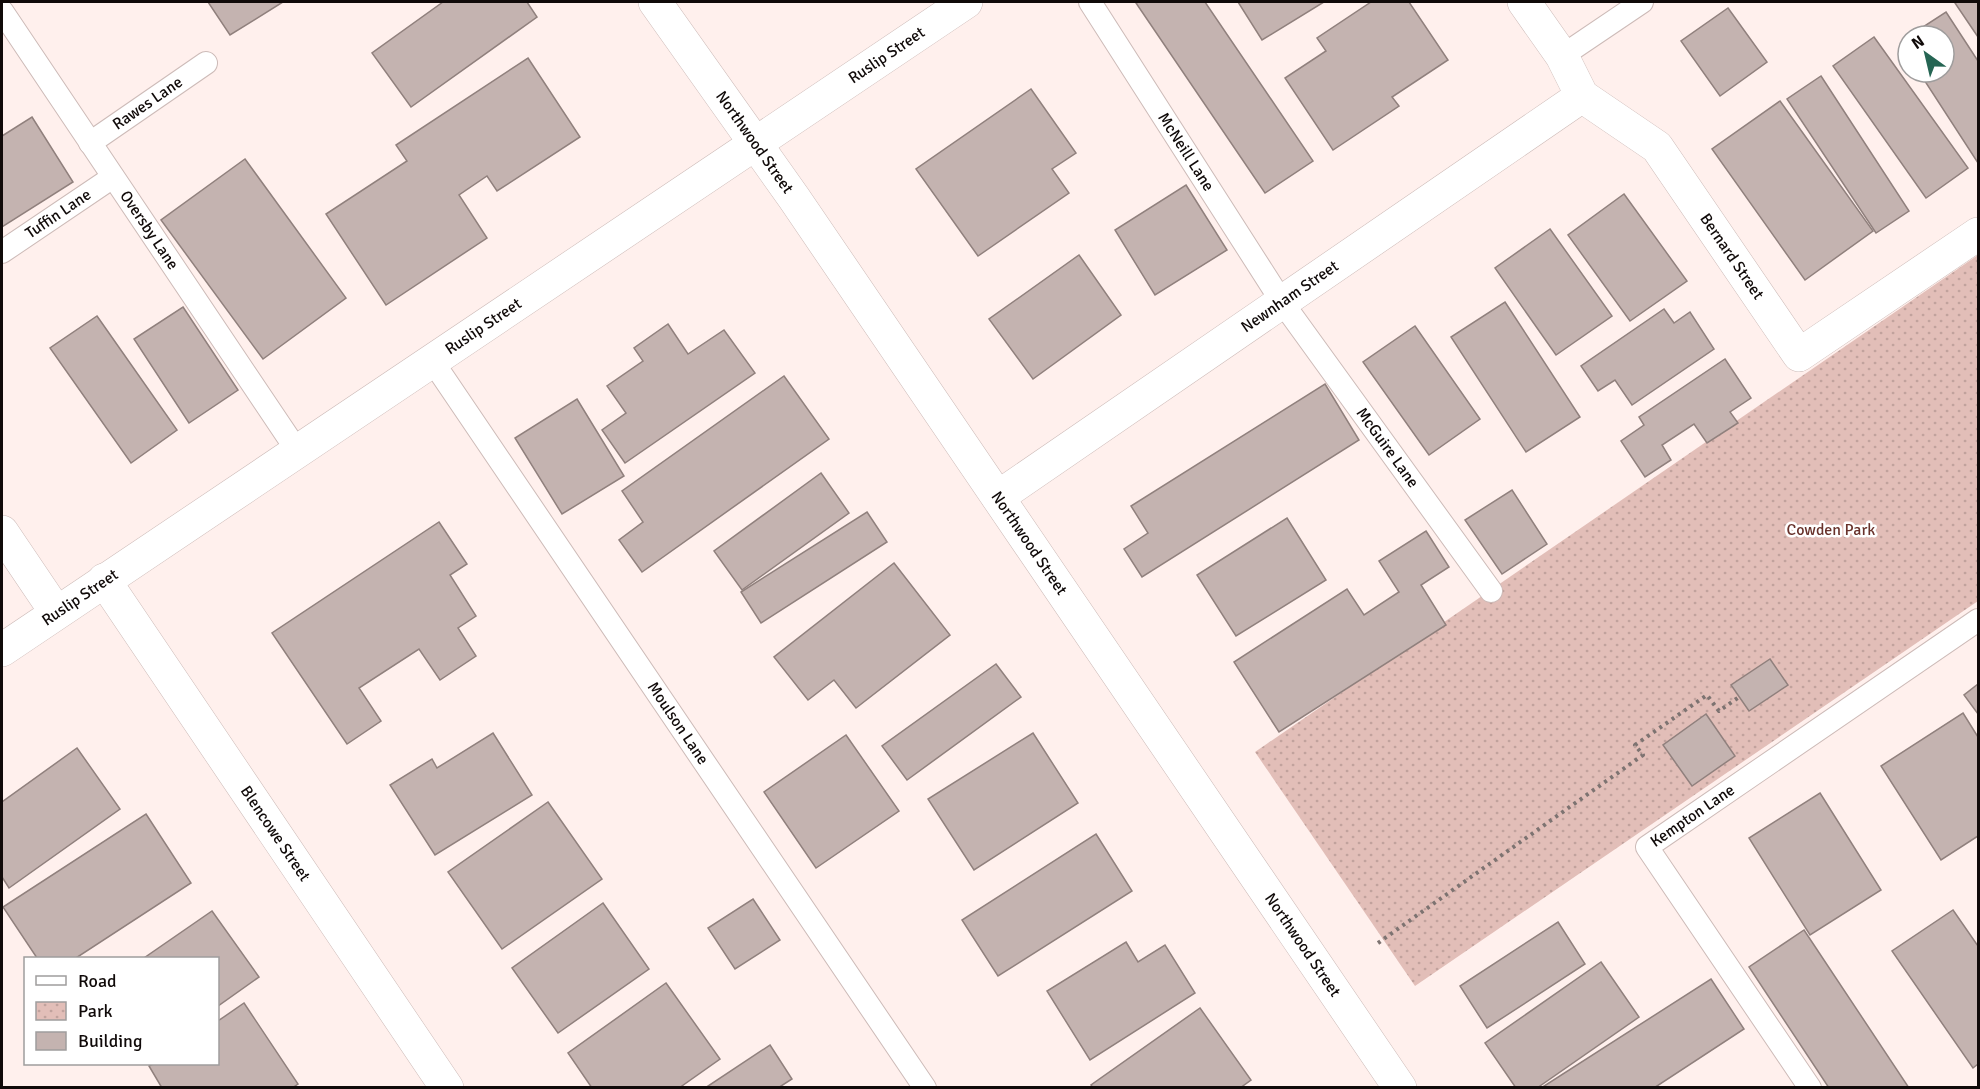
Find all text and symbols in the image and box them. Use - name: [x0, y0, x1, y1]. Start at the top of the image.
- street label: Ruslip Street: [845, 22, 929, 88]
- north arrow: [1896, 24, 1956, 84]
- text: N: [1908, 31, 1928, 54]
- street label: Rawes Lane: [109, 72, 186, 134]
- street label: Northwood Street: [711, 87, 798, 198]
- street label: McNeill Lane: [1153, 109, 1219, 195]
- street label: Tuffin Lane: [22, 185, 95, 243]
- street label: Oversby Lane: [115, 187, 183, 274]
- street label: Bernard Street: [1695, 210, 1768, 304]
- street label: Newnham Street: [1237, 256, 1343, 337]
- street label: Ruslip Street: [441, 293, 526, 359]
- street label: McGuire Lane: [1352, 404, 1423, 492]
- street label: Northwood Street: [987, 488, 1072, 599]
- park label: Cowden Park: [1787, 520, 1875, 540]
- street label: Ruslip Street: [38, 565, 122, 630]
- street label: Moulson Lane: [643, 678, 713, 768]
- street label: Kempton Lane: [1646, 780, 1738, 852]
- street label: Blencowe Street: [236, 782, 315, 886]
- street label: Northwood Street: [1260, 889, 1345, 1001]
- legend: [24, 957, 219, 1065]
- text: Road: [78, 970, 117, 992]
- text: Park: [78, 1000, 113, 1022]
- text: Building: [78, 1030, 142, 1052]

